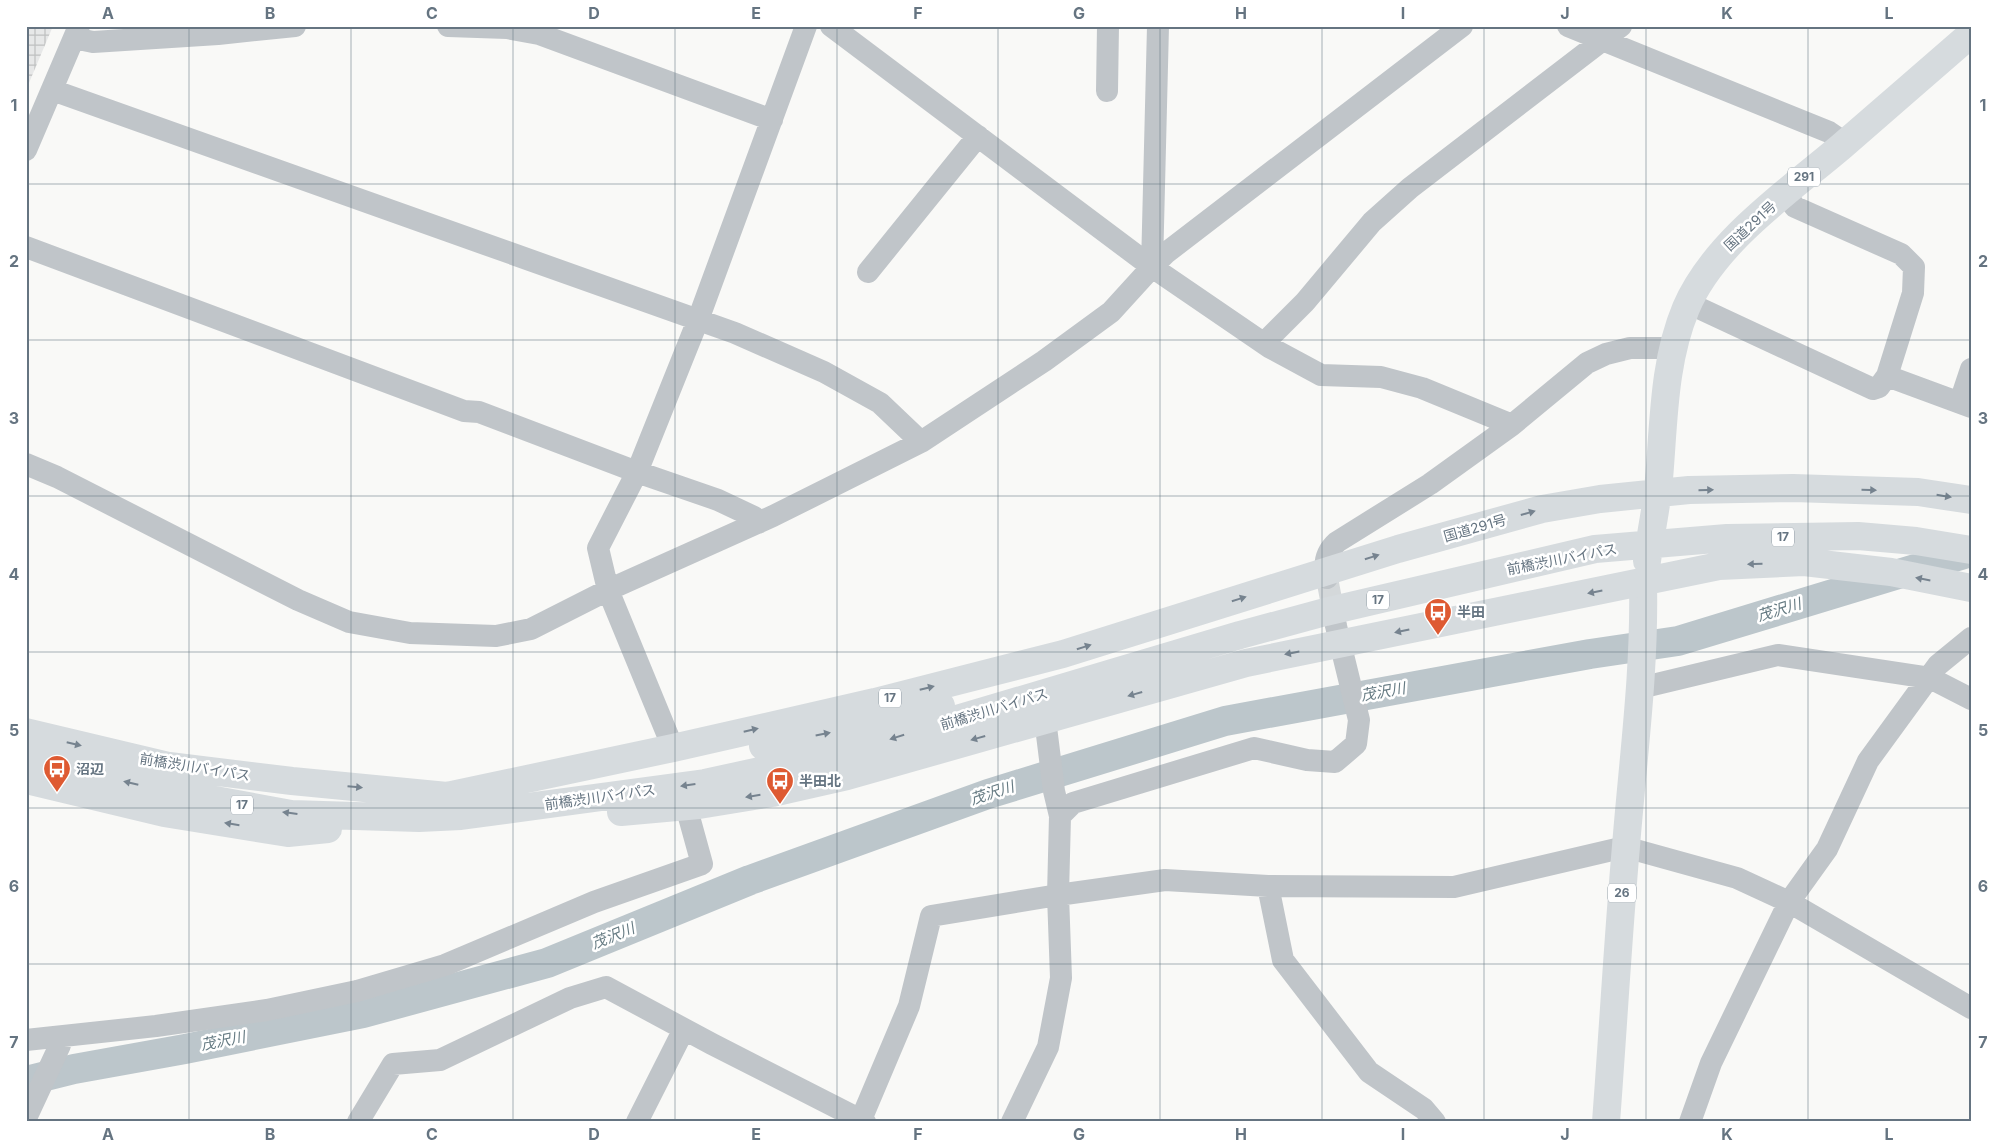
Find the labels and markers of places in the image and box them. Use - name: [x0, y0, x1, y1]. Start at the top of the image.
- bus stop icon: 半田: [1423, 597, 1453, 636]
- place label: 半田: [1457, 603, 1485, 620]
- bus stop icon: 沼辺: [42, 754, 72, 793]
- place label: 沼辺: [76, 760, 104, 777]
- bus stop icon: 半田北: [765, 766, 795, 805]
- place label: 半田北: [799, 772, 841, 789]

